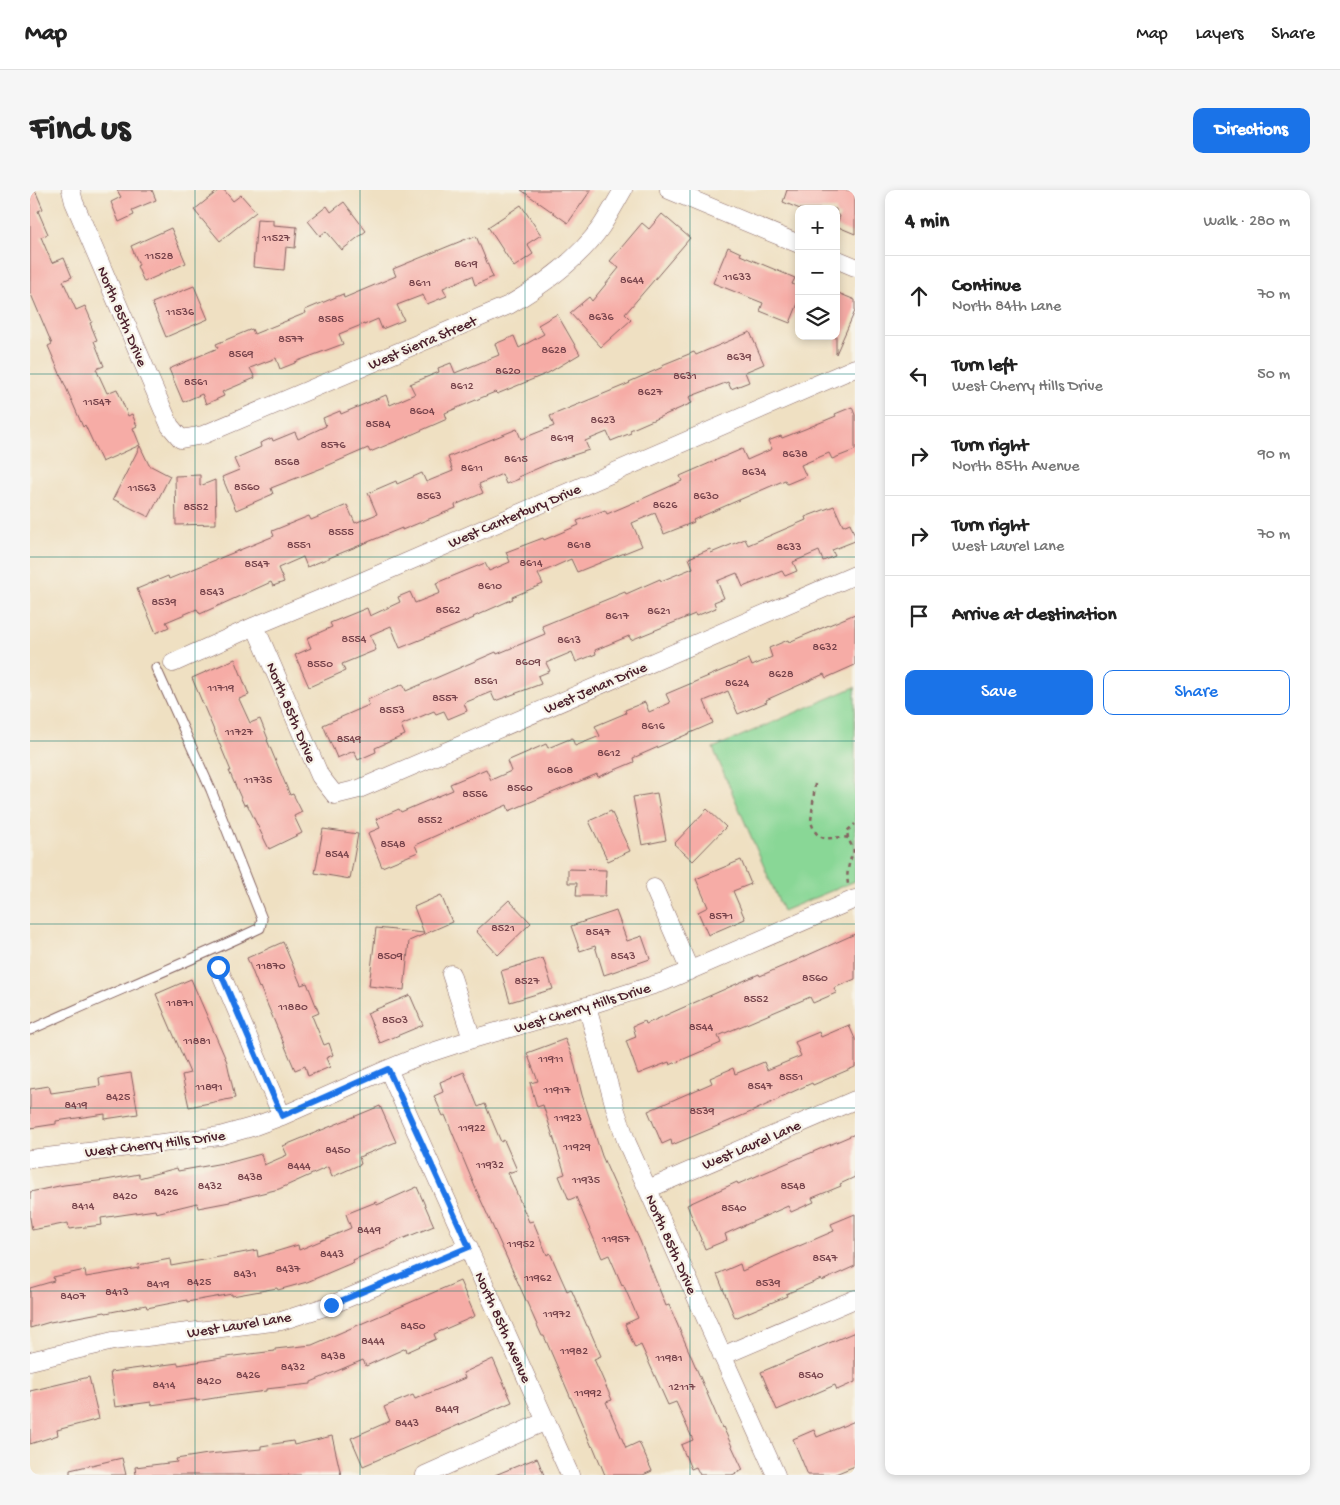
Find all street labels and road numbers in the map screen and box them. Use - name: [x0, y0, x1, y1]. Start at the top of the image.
- street label: North 85th Drive: [92, 264, 150, 370]
- street label: West Sierra Street: [366, 312, 481, 375]
- street label: West Canterbury Drive: [446, 481, 584, 553]
- street label: West Jenan Drive: [542, 659, 650, 719]
- street label: North 85th Drive: [261, 660, 319, 766]
- street label: West Cherry Hills Drive: [512, 980, 653, 1038]
- street label: West Laurel Lane: [700, 1117, 804, 1175]
- street label: West Cherry Hills Drive: [84, 1127, 227, 1163]
- street label: North 85th Drive: [640, 1192, 700, 1298]
- street label: North 85th Avenue: [470, 1270, 535, 1386]
- street label: West Laurel Lane: [186, 1309, 293, 1343]

